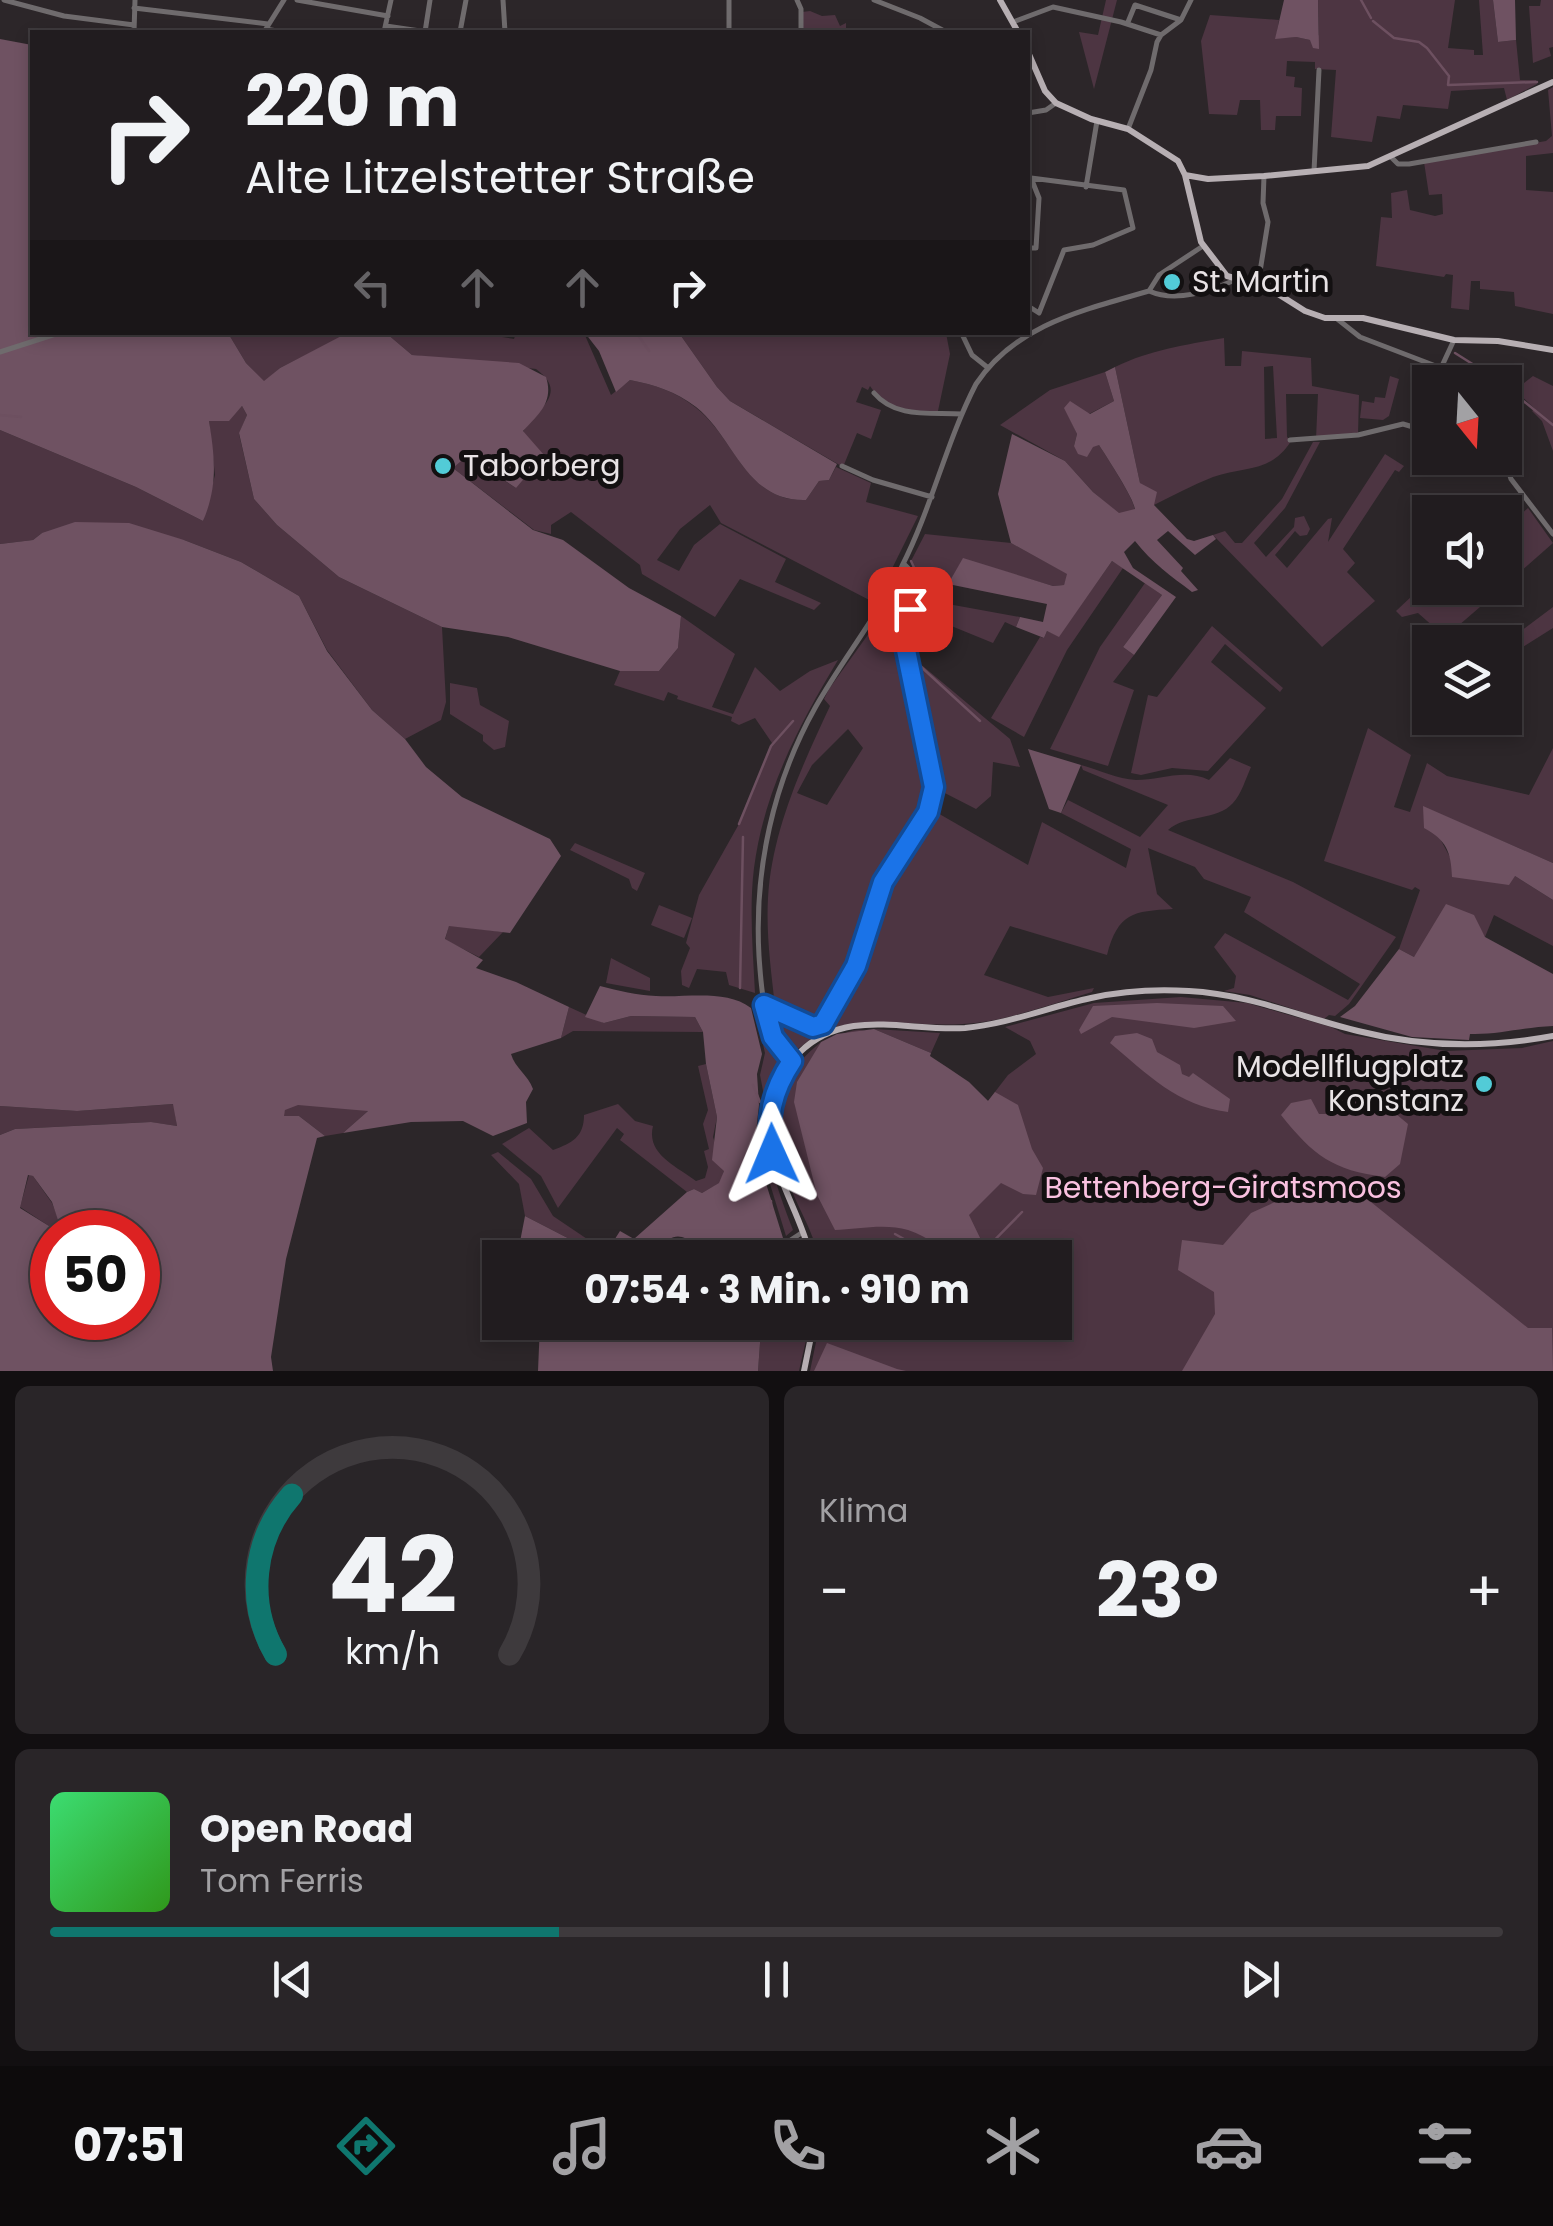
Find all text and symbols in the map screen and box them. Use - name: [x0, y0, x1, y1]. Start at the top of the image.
- text: 220 m: [245, 52, 460, 151]
- icon: right: [80, 70, 210, 200]
- text: Alte Litzelstetter Straße: [245, 146, 755, 209]
- icon: left: [345, 260, 400, 315]
- icon: ahead: [450, 260, 505, 315]
- icon: ahead: [555, 260, 610, 315]
- icon: right: [660, 260, 715, 315]
- place label: St. Martin: [1192, 260, 1330, 303]
- marker: St. Martin: [1161, 271, 1183, 293]
- north arrow: [1412, 365, 1522, 475]
- map controls: [1412, 365, 1522, 735]
- place label: Taborberg: [463, 444, 621, 487]
- marker: Taborberg: [432, 455, 454, 477]
- button: sound: [1412, 495, 1522, 605]
- pin: [868, 567, 953, 652]
- icon: arrive: [883, 582, 938, 637]
- button: layers: [1412, 625, 1522, 735]
- place label: Modellflugplatz Konstanz: [1236, 1045, 1464, 1122]
- marker: Modellflugplatz Konstanz: [1473, 1073, 1495, 1095]
- position arrow: [720, 1102, 824, 1206]
- park label: Bettenberg-Giratsmoos: [1044, 1166, 1402, 1209]
- speed limit sign: 50: [30, 1210, 160, 1340]
- text: 07:54 · 3 Min. · 910 m: [584, 1263, 970, 1316]
- text: Klima: [819, 1488, 909, 1533]
- text: 42: [327, 1503, 457, 1648]
- text: 23°: [1096, 1538, 1219, 1643]
- text: −: [819, 1553, 849, 1630]
- text: +: [1465, 1553, 1503, 1630]
- text: km/h: [344, 1626, 440, 1677]
- text: Open Road: [200, 1802, 413, 1855]
- text: Tom Ferris: [200, 1858, 364, 1903]
- icon: previous: [265, 1952, 320, 2007]
- icon: pause: [749, 1952, 804, 2007]
- icon: next: [1233, 1952, 1288, 2007]
- icon: directions: [331, 2111, 401, 2181]
- icon: music: [547, 2111, 617, 2181]
- icon: phone: [763, 2111, 833, 2181]
- icon: climate: [978, 2111, 1048, 2181]
- icon: car: [1194, 2111, 1264, 2181]
- icon: filters: [1410, 2111, 1480, 2181]
- text: 07:51: [73, 2114, 185, 2177]

